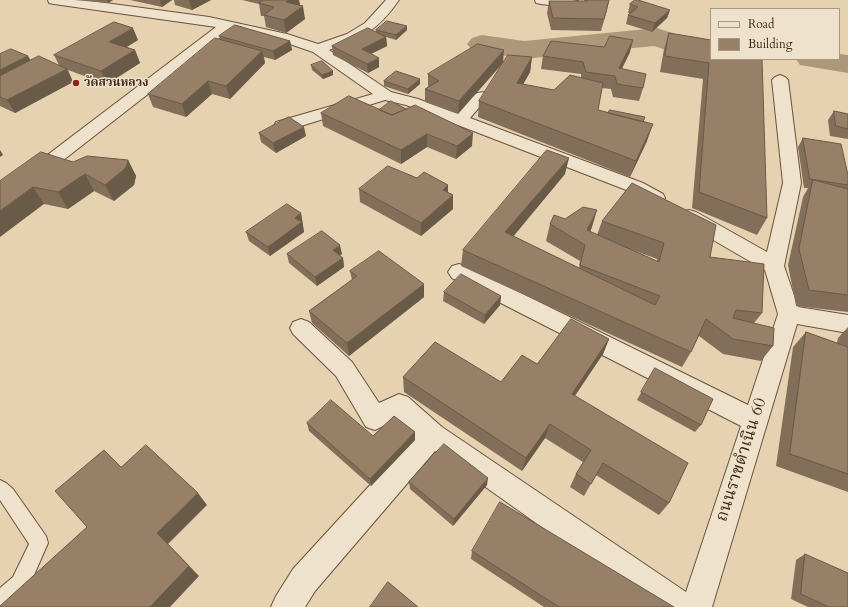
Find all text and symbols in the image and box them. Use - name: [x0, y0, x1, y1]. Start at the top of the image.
- legend: [710, 8, 840, 60]
- text: Road: [748, 16, 774, 32]
- text: Building: [748, 36, 792, 52]
- place label: วัดสวนหลวง: [84, 76, 149, 90]
- marker: วัดสวนหลวง: [71, 78, 81, 88]
- street label: ถนนราขดำเนิน 60: [712, 396, 772, 524]

